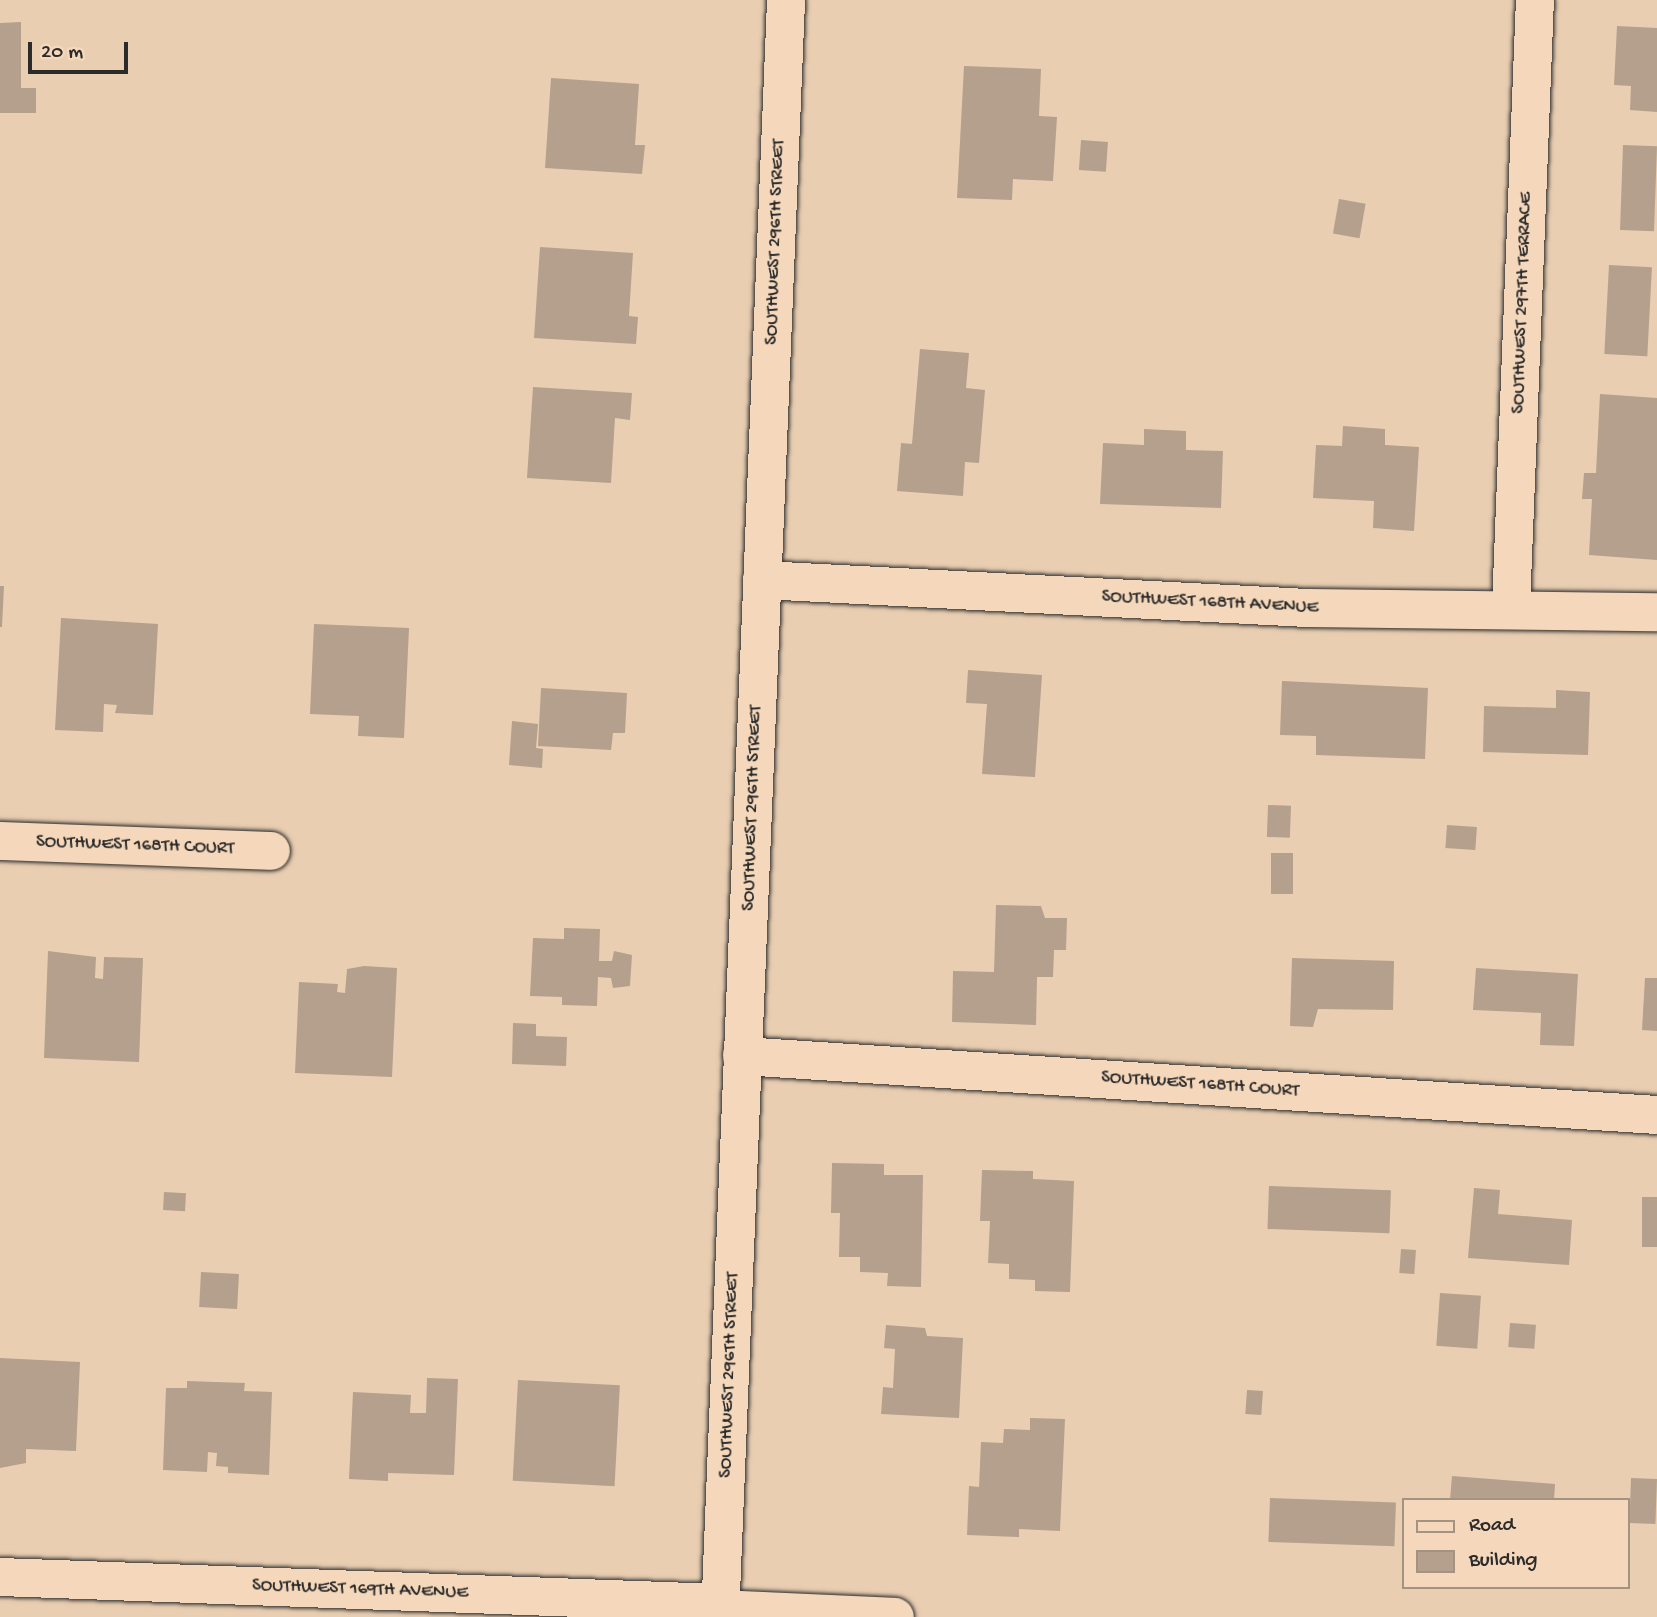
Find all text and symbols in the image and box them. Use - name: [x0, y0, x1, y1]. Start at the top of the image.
- scale bar: [32, 28, 131, 72]
- text: 20 m: [41, 41, 83, 66]
- street label: SOUTHWEST 296TH STREET: [761, 139, 791, 345]
- street label: SOUTHWEST 297TH TERRACE: [1508, 192, 1538, 414]
- street label: SOUTHWEST 168TH AVENUE: [1101, 586, 1319, 620]
- street label: SOUTHWEST 296TH STREET: [738, 705, 768, 911]
- street label: SOUTHWEST 168TH COURT: [36, 831, 234, 861]
- street label: SOUTHWEST 168TH COURT: [1100, 1067, 1300, 1103]
- street label: SOUTHWEST 296TH STREET: [715, 1272, 745, 1478]
- legend: [1402, 1498, 1629, 1589]
- text: Road: [1469, 1514, 1515, 1539]
- text: Building: [1469, 1549, 1538, 1574]
- street label: SOUTHWEST 169TH AVENUE: [252, 1575, 468, 1605]

